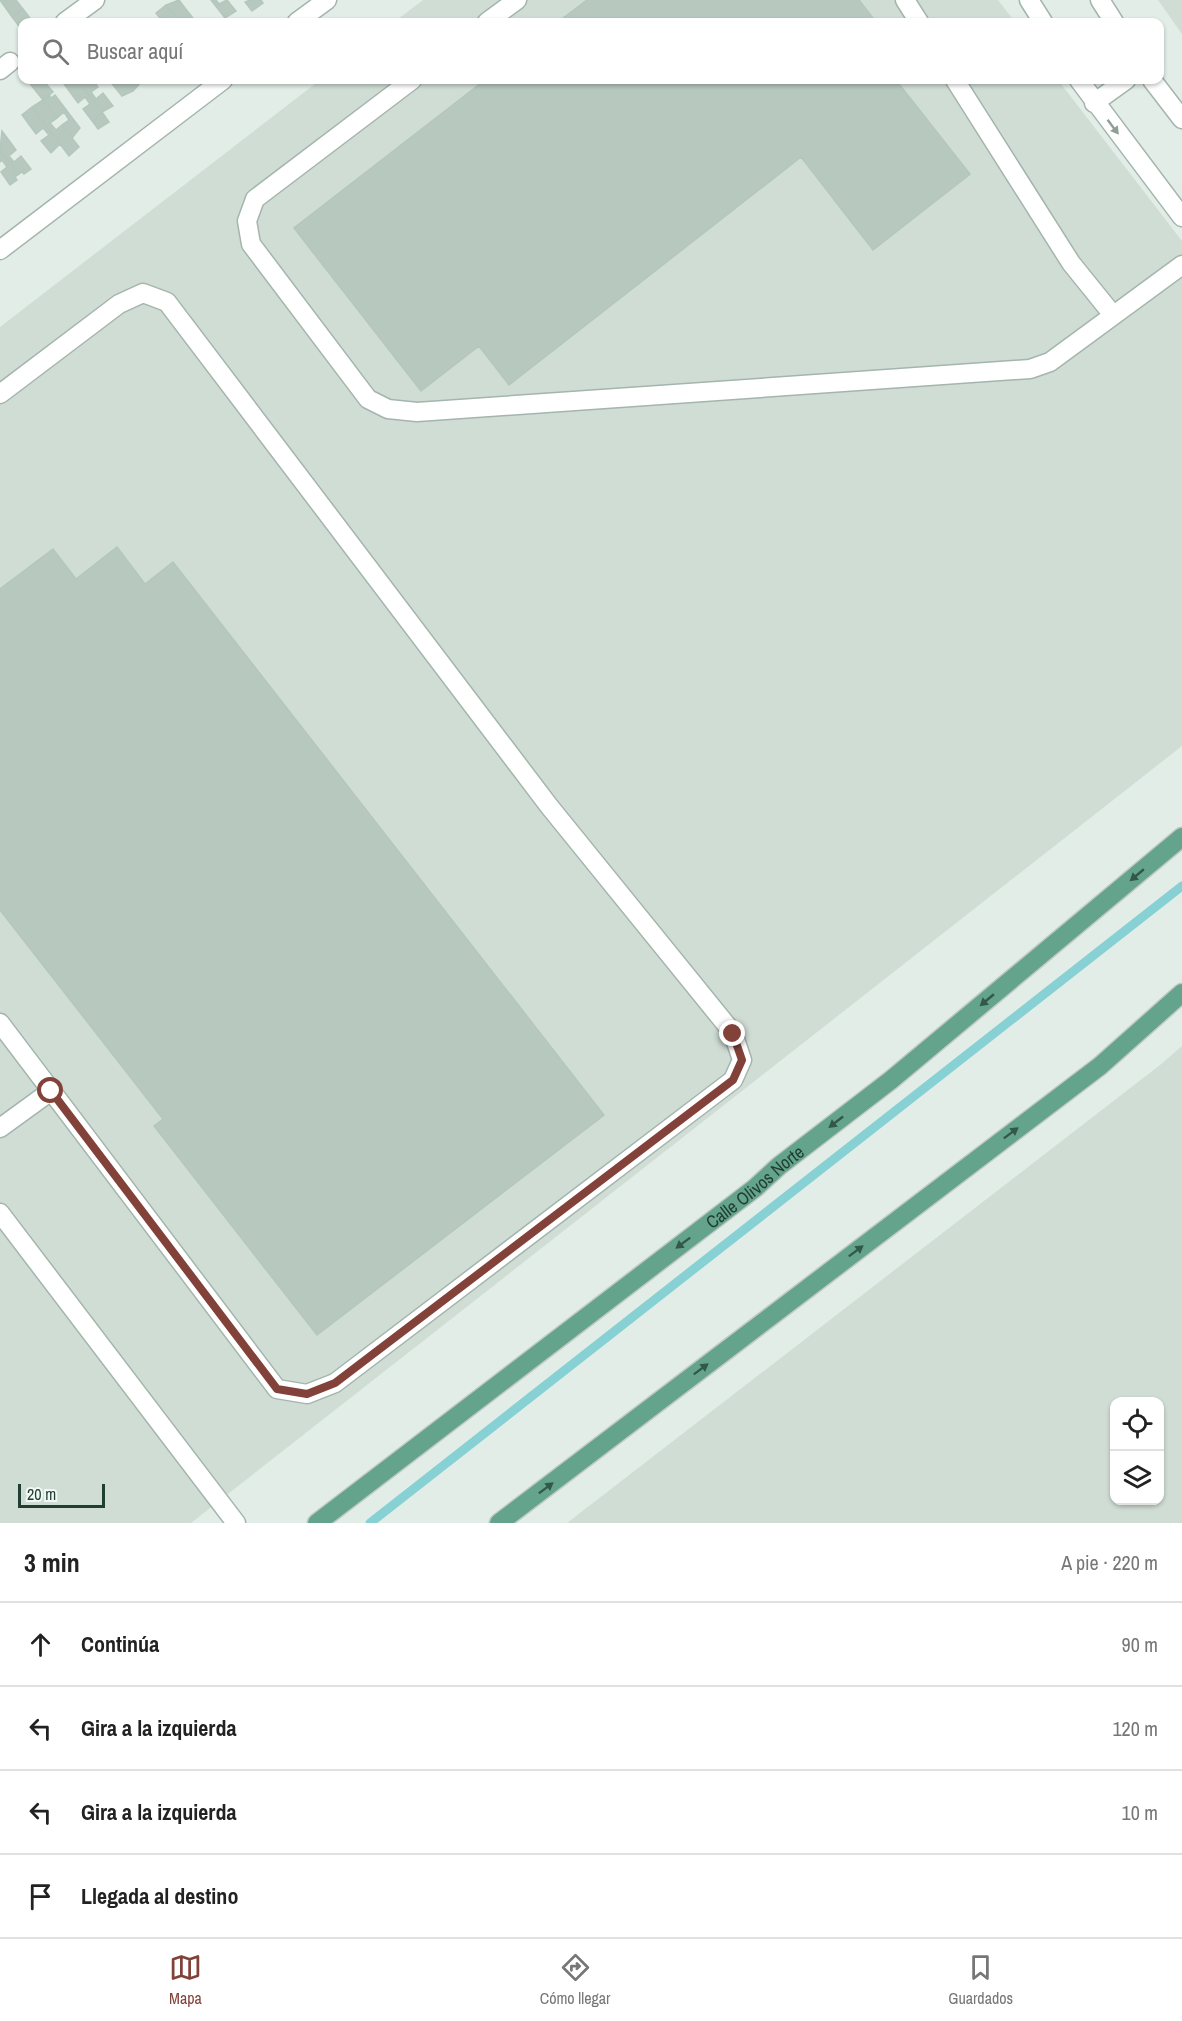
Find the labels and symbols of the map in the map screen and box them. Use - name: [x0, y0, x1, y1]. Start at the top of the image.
- one-way arrow: [1107, 119, 1119, 135]
- one-way arrow: [1130, 868, 1145, 881]
- one-way arrow: [979, 993, 995, 1006]
- route end: [719, 1020, 745, 1046]
- route start: [37, 1077, 63, 1103]
- one-way arrow: [828, 1116, 843, 1128]
- one-way arrow: [1003, 1127, 1019, 1139]
- street label: Calle Olivos Norte: [700, 1139, 809, 1234]
- one-way arrow: [675, 1237, 691, 1249]
- one-way arrow: [848, 1245, 864, 1258]
- one-way arrow: [693, 1363, 709, 1376]
- scale bar: [18, 1481, 105, 1508]
- one-way arrow: [538, 1482, 553, 1494]

